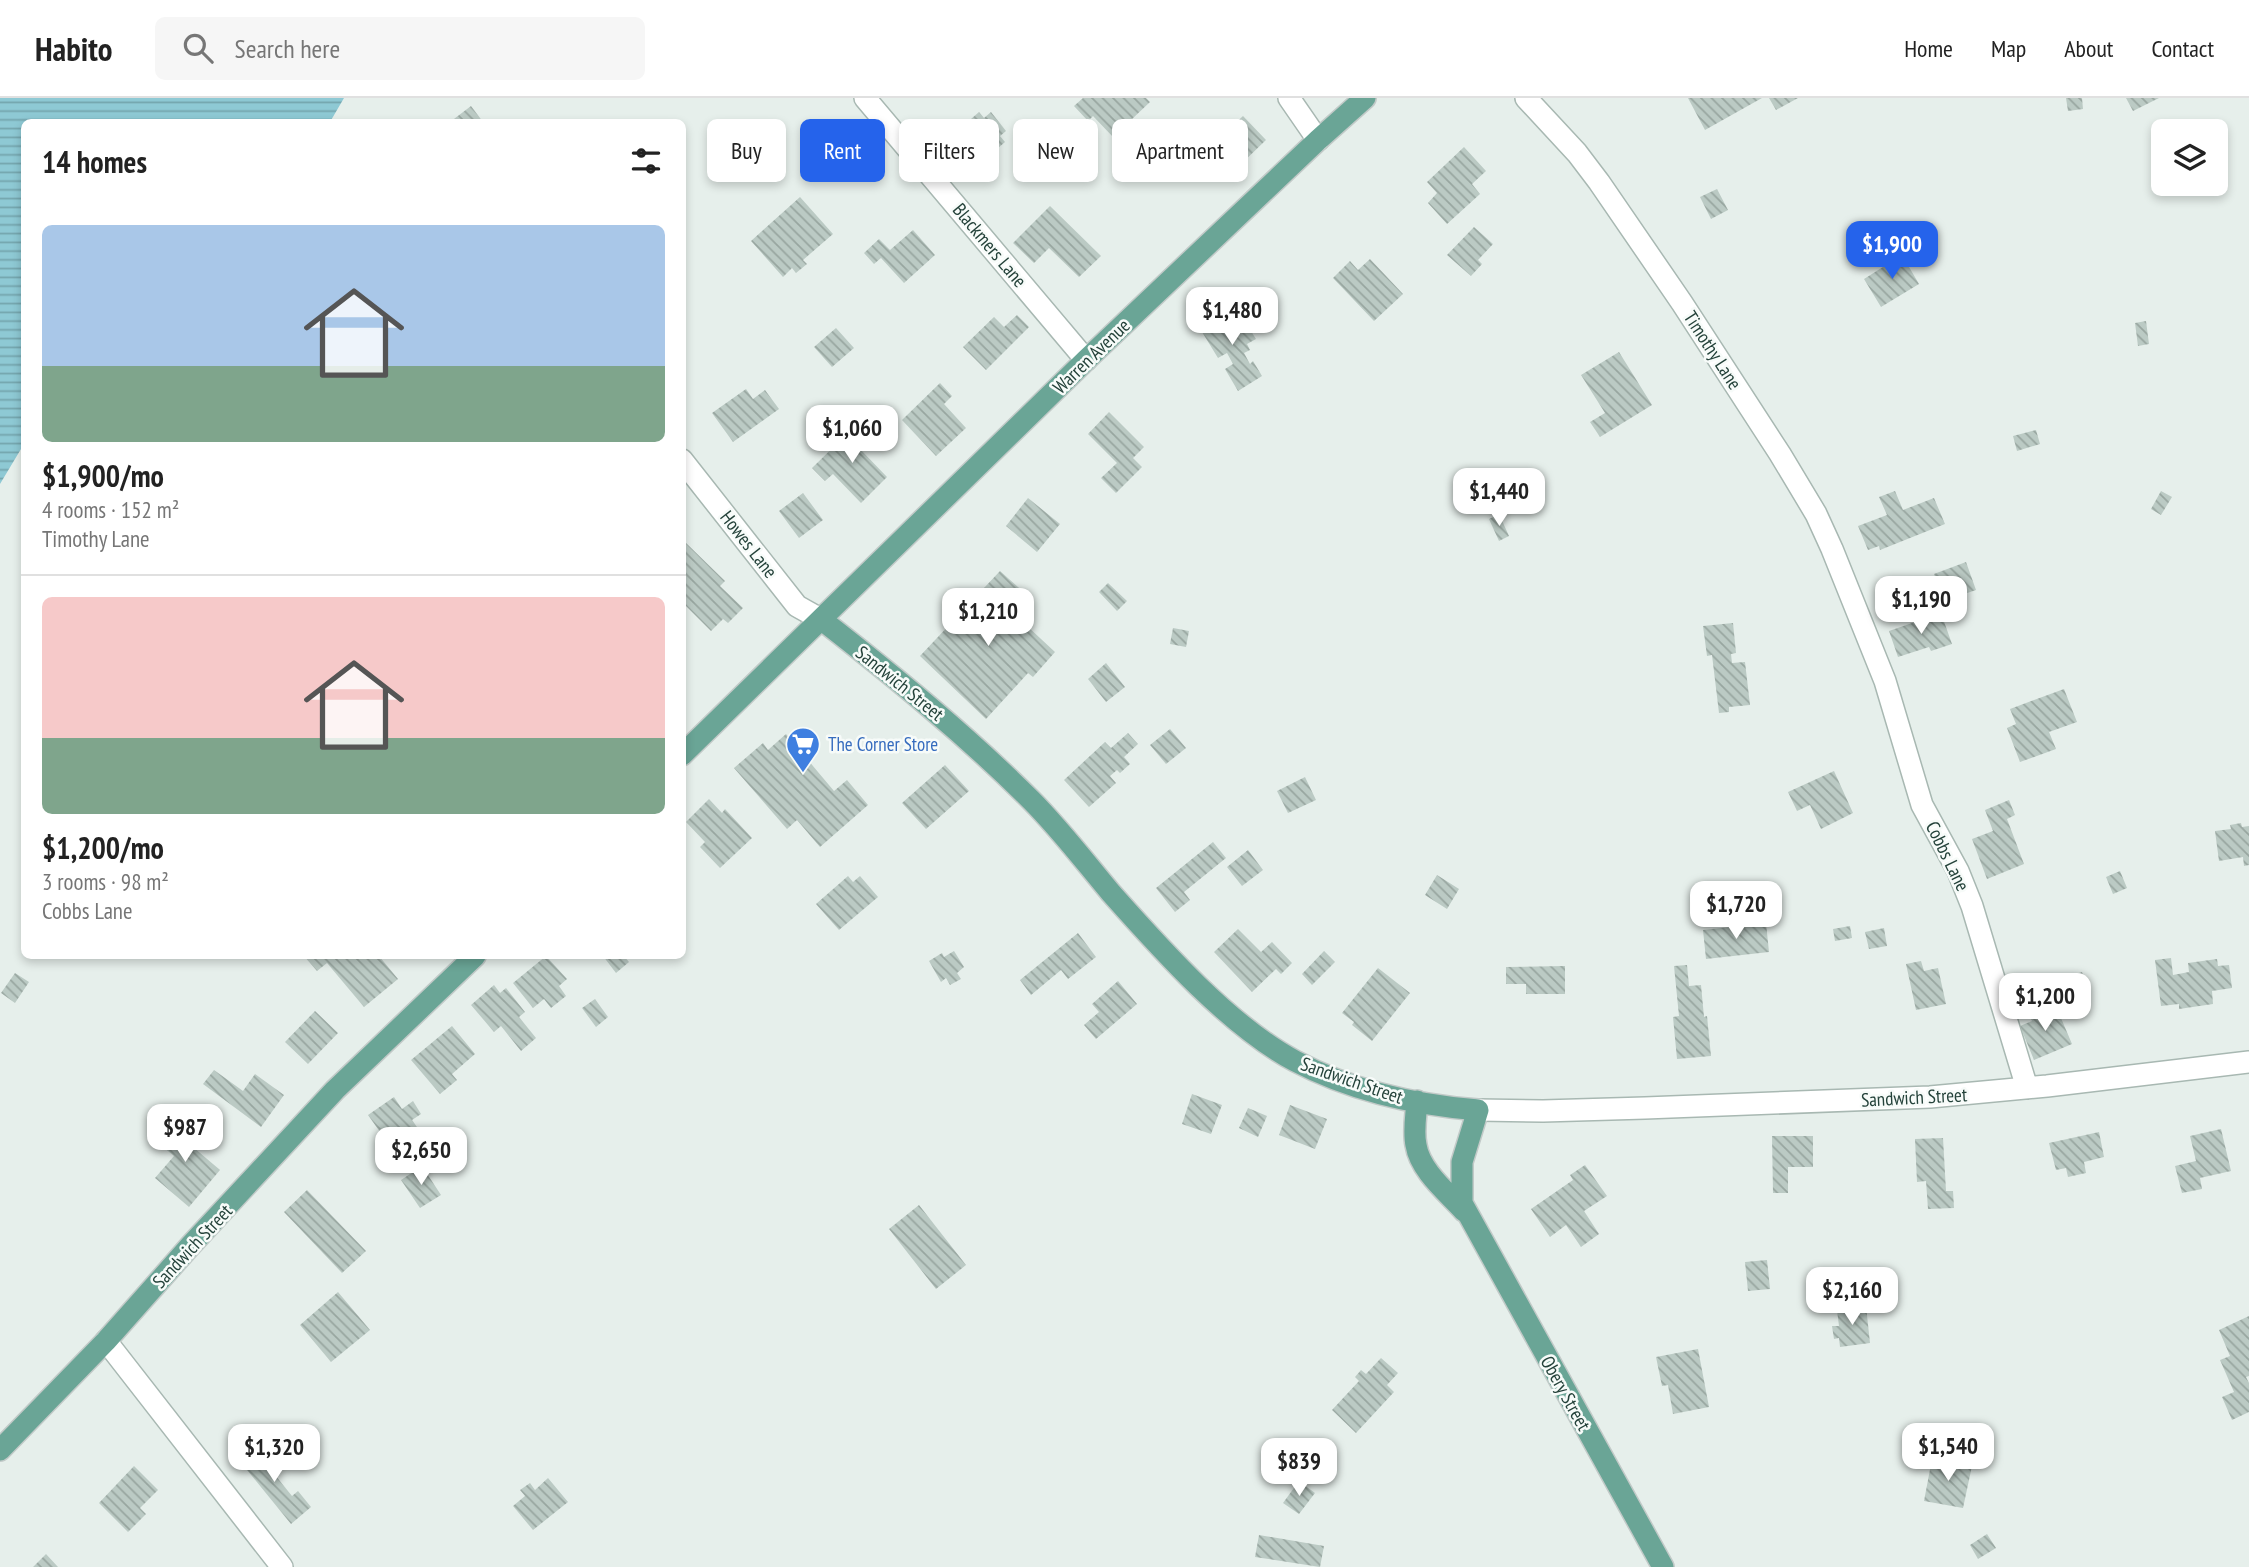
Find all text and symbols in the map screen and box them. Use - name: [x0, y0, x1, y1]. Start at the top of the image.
- search box: [155, 17, 645, 80]
- text: Habito: [35, 27, 113, 70]
- icon: search: [179, 29, 217, 67]
- text: Search here: [235, 32, 340, 65]
- text: Home: [1904, 33, 1953, 64]
- text: Map: [1991, 33, 2026, 64]
- text: About: [2064, 33, 2113, 64]
- text: Contact: [2151, 33, 2214, 64]
- chip: Buy: [707, 119, 786, 182]
- chip: Rent: [800, 119, 885, 182]
- chip: Filters: [899, 119, 999, 182]
- chip: New: [1013, 119, 1098, 182]
- chip: Apartment: [1112, 119, 1248, 182]
- map controls: [2151, 119, 2228, 196]
- button: layers: [2151, 119, 2228, 196]
- text: 14 homes: [42, 142, 147, 181]
- icon: filters: [627, 142, 665, 180]
- street label: Blackmers Lane: [948, 198, 1032, 292]
- pin: $1,900: [1835, 222, 1949, 281]
- text: $1,900: [1862, 229, 1922, 258]
- icon: home: [291, 270, 417, 396]
- pin: $1,480: [1175, 288, 1289, 347]
- text: $1,480: [1202, 295, 1262, 324]
- street label: Timothy Lane: [1679, 306, 1747, 394]
- street label: Warren Avenue: [1047, 313, 1135, 399]
- pin: $1,060: [795, 406, 909, 465]
- text: $1,060: [822, 413, 882, 442]
- text: $1,900/mo: [42, 456, 164, 495]
- pin: $1,440: [1442, 468, 1556, 528]
- text: $1,440: [1469, 476, 1529, 505]
- text: 4 rooms · 152 m²: [42, 495, 179, 524]
- street label: Howes Lane: [715, 505, 783, 583]
- text: Timothy Lane: [42, 524, 150, 553]
- pin: $1,190: [1864, 576, 1978, 636]
- text: $1,190: [1891, 584, 1951, 613]
- pin: $1,210: [931, 588, 1045, 648]
- text: $1,210: [958, 596, 1018, 625]
- street label: Sandwich Street: [851, 640, 949, 726]
- icon: home: [291, 642, 417, 768]
- supermarket icon: The Corner Store: [784, 725, 822, 774]
- place label: The Corner Store: [828, 732, 938, 756]
- street label: Cobbs Lane: [1921, 817, 1975, 895]
- text: $1,200/mo: [42, 828, 164, 867]
- text: 3 rooms · 98 m²: [42, 867, 169, 896]
- pin: $1,720: [1679, 882, 1793, 941]
- text: $1,720: [1706, 889, 1766, 918]
- text: Cobbs Lane: [42, 896, 132, 925]
- pin: $1,200: [1988, 974, 2102, 1033]
- text: $1,200: [2015, 981, 2075, 1010]
- street label: Sandwich Street: [1298, 1051, 1407, 1109]
- street label: Sandwich Street: [1860, 1082, 1968, 1112]
- pin: $987: [144, 1104, 226, 1164]
- text: $987: [163, 1112, 207, 1141]
- pin: $2,650: [364, 1128, 478, 1187]
- text: $2,650: [391, 1135, 451, 1164]
- street label: Sandwich Street: [147, 1198, 237, 1293]
- pin: $2,160: [1795, 1268, 1909, 1327]
- text: $2,160: [1822, 1275, 1882, 1304]
- street label: Obery Street: [1536, 1351, 1597, 1435]
- pin: $1,320: [217, 1424, 331, 1484]
- pin: $1,540: [1891, 1424, 2005, 1483]
- text: $1,540: [1918, 1431, 1978, 1460]
- text: $1,320: [244, 1432, 304, 1461]
- pin: $839: [1258, 1438, 1340, 1498]
- text: $839: [1277, 1446, 1321, 1475]

